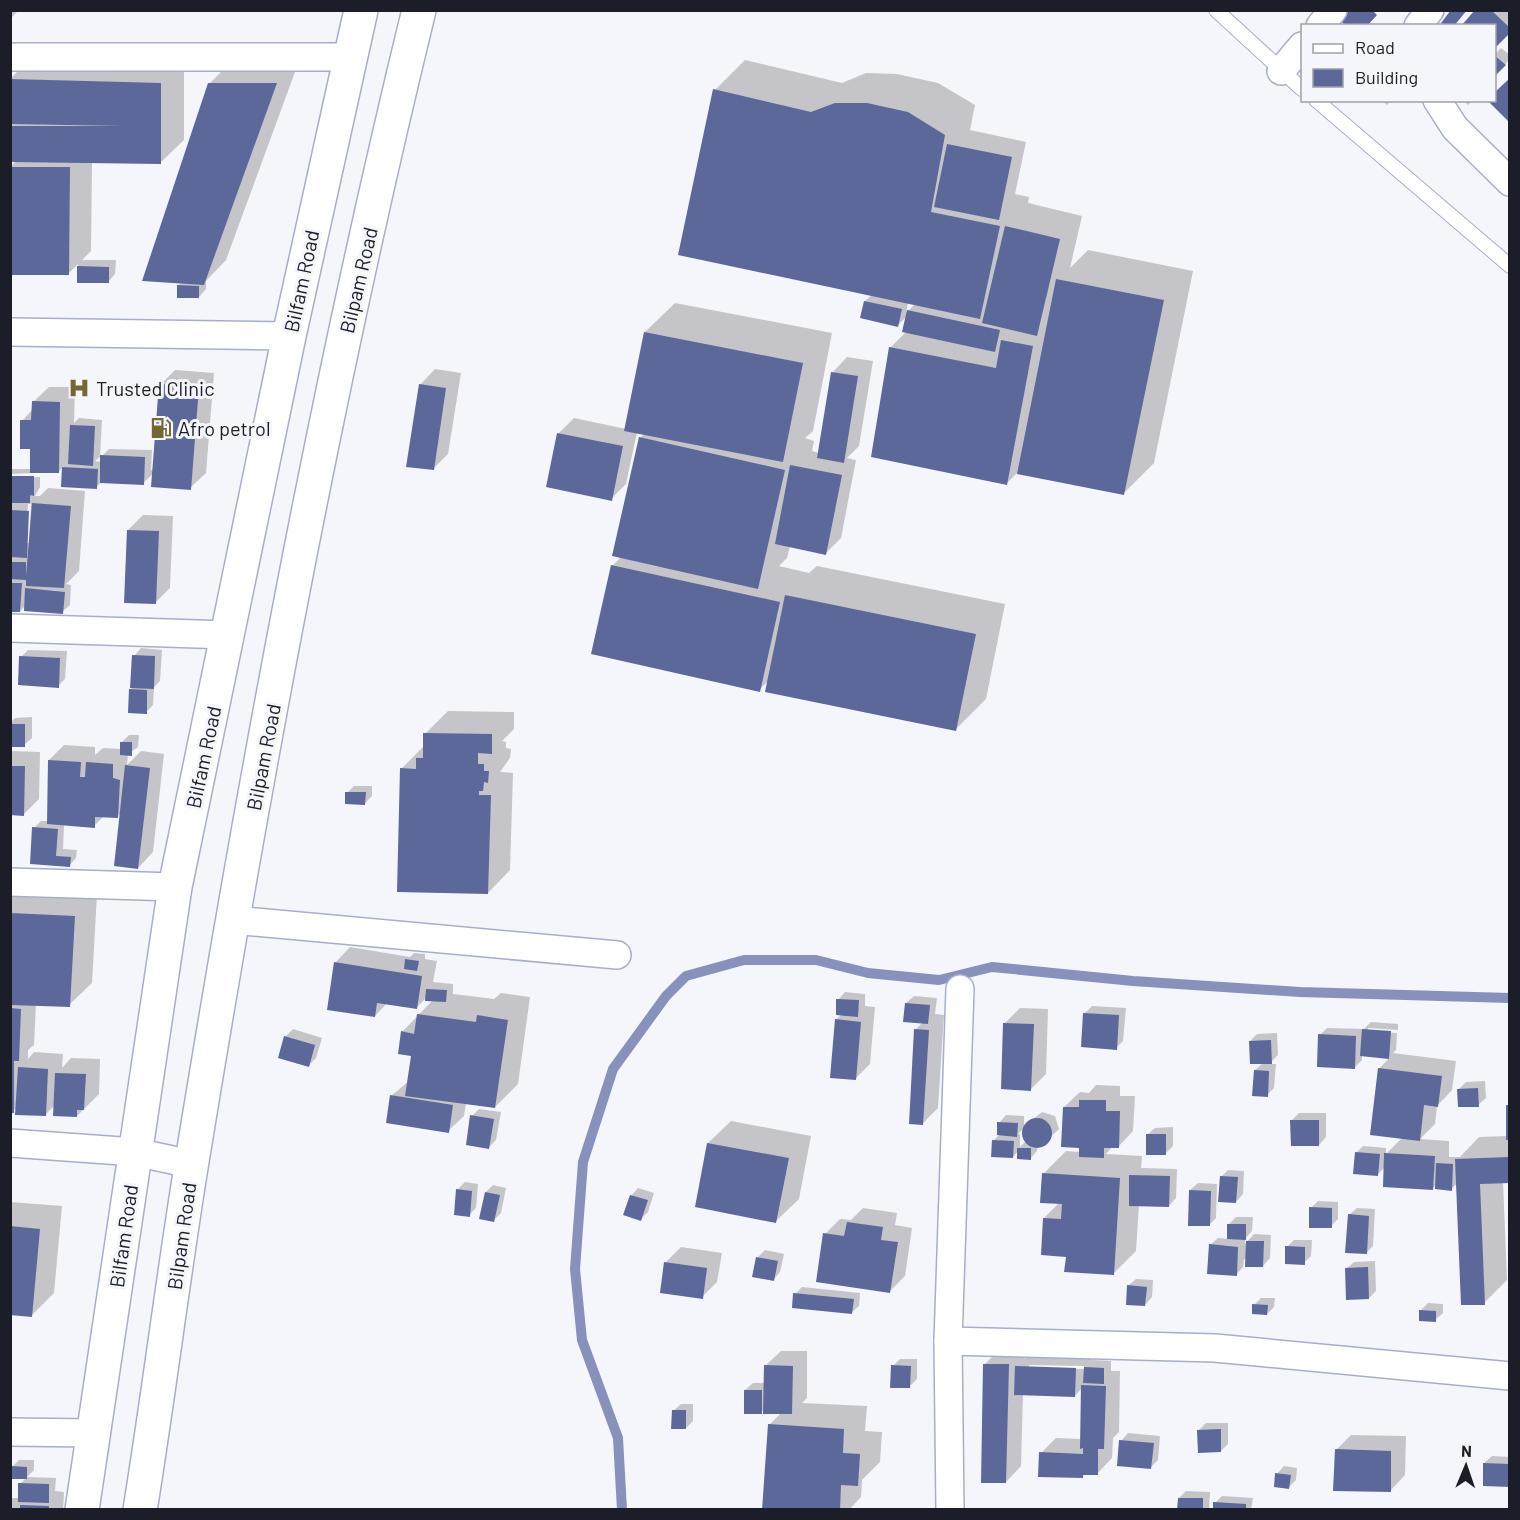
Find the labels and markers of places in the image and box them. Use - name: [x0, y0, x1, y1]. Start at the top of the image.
- hospital icon: Trusted Clinic: [67, 376, 91, 400]
- place label: Trusted Clinic: [96, 376, 215, 400]
- fuel station icon: Afro petrol: [149, 416, 173, 440]
- place label: Afro petrol: [178, 416, 270, 440]

